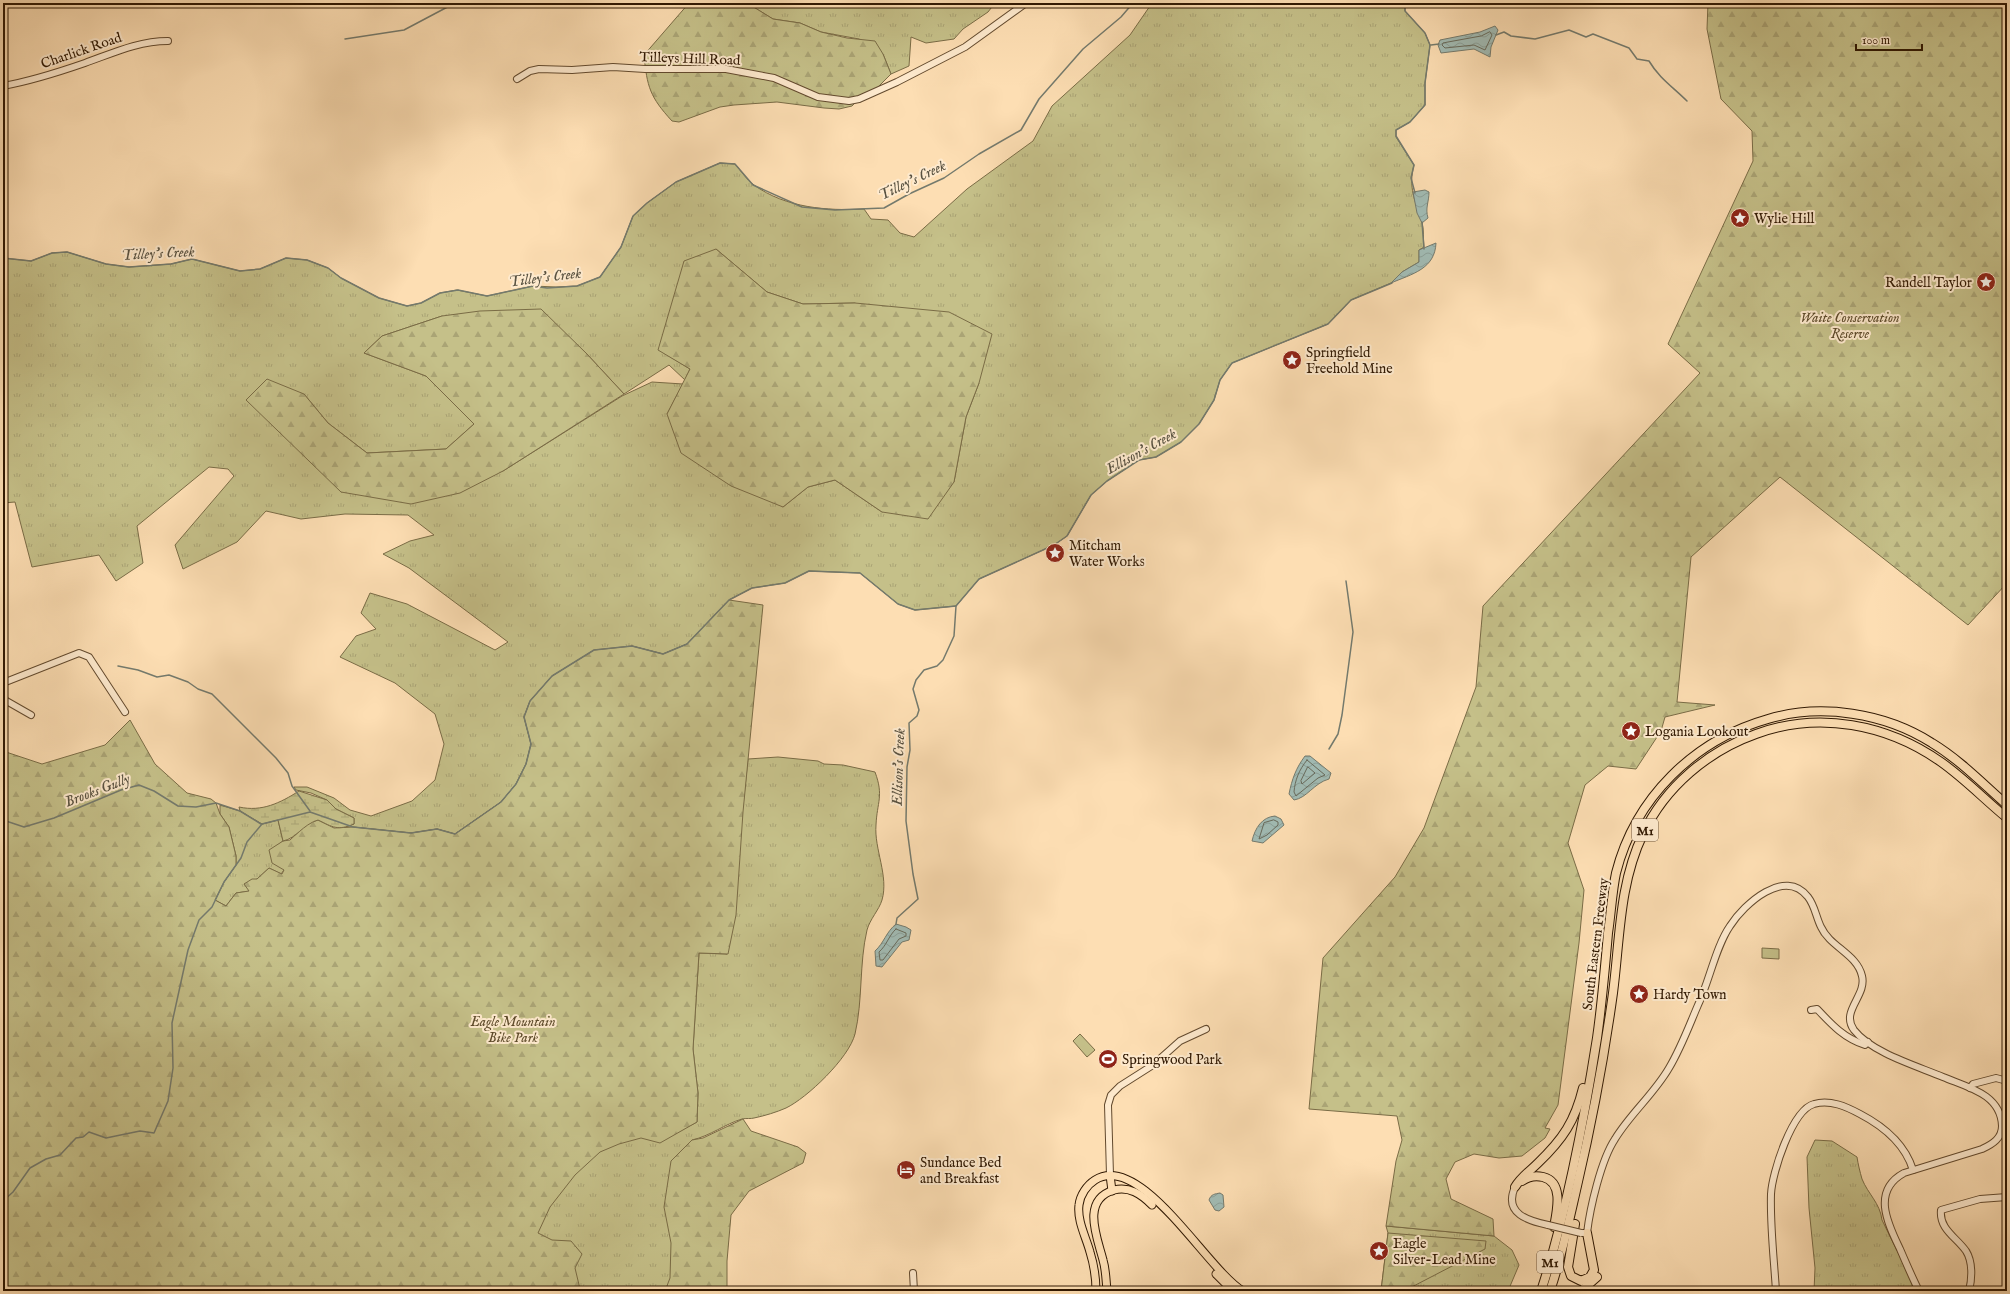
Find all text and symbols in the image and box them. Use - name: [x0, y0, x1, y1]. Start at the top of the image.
- scale bar: [1856, 26, 1922, 52]
- street label: Charlick Road: [38, 29, 125, 73]
- text: 100 m: [1862, 33, 1890, 48]
- street label: Tilleys Hill Road: [639, 48, 741, 70]
- water label: Tilley's Creek: [875, 156, 949, 205]
- place icon: Wylie Hill: [1729, 207, 1751, 229]
- place label: Wylie Hill: [1754, 210, 1815, 228]
- water label: Tilley's Creek: [121, 242, 195, 265]
- water label: Tilley's Creek: [508, 264, 582, 291]
- place icon: Randell Taylor: [1975, 271, 1997, 293]
- place label: Randell Taylor: [1885, 274, 1972, 292]
- park label: Waite Conservation Reserve: [1800, 309, 1900, 343]
- place label: Springfield Freehold Mine: [1306, 344, 1393, 378]
- place icon: Springfield Freehold Mine: [1281, 349, 1303, 371]
- water label: Ellison's Creek: [1102, 424, 1180, 479]
- place label: Mitcham Water Works: [1069, 537, 1145, 571]
- place icon: Mitcham Water Works: [1044, 542, 1066, 564]
- place icon: Logania Lookout: [1620, 720, 1642, 742]
- place label: Logania Lookout: [1645, 723, 1749, 741]
- water label: Ellison's Creek: [888, 728, 909, 807]
- water label: Brooks Gully: [62, 769, 133, 812]
- road number: M1: [1632, 819, 1658, 841]
- street label: South Eastern Freeway: [1579, 877, 1613, 1011]
- place icon: Hardy Town: [1628, 983, 1650, 1005]
- place label: Hardy Town: [1653, 986, 1727, 1004]
- park label: Eagle Mountain Bike Park: [469, 1013, 556, 1047]
- sports icon: Springwood Park: [1097, 1048, 1119, 1070]
- place label: Springwood Park: [1122, 1051, 1223, 1069]
- place label: Sundance Bed and Breakfast: [920, 1154, 1002, 1188]
- hotel icon: Sundance Bed and Breakfast: [895, 1159, 917, 1181]
- place label: Eagle Silver-Lead Mine: [1393, 1235, 1496, 1269]
- place icon: Eagle Silver-Lead Mine: [1368, 1240, 1390, 1262]
- road number: M1: [1537, 1251, 1563, 1273]

